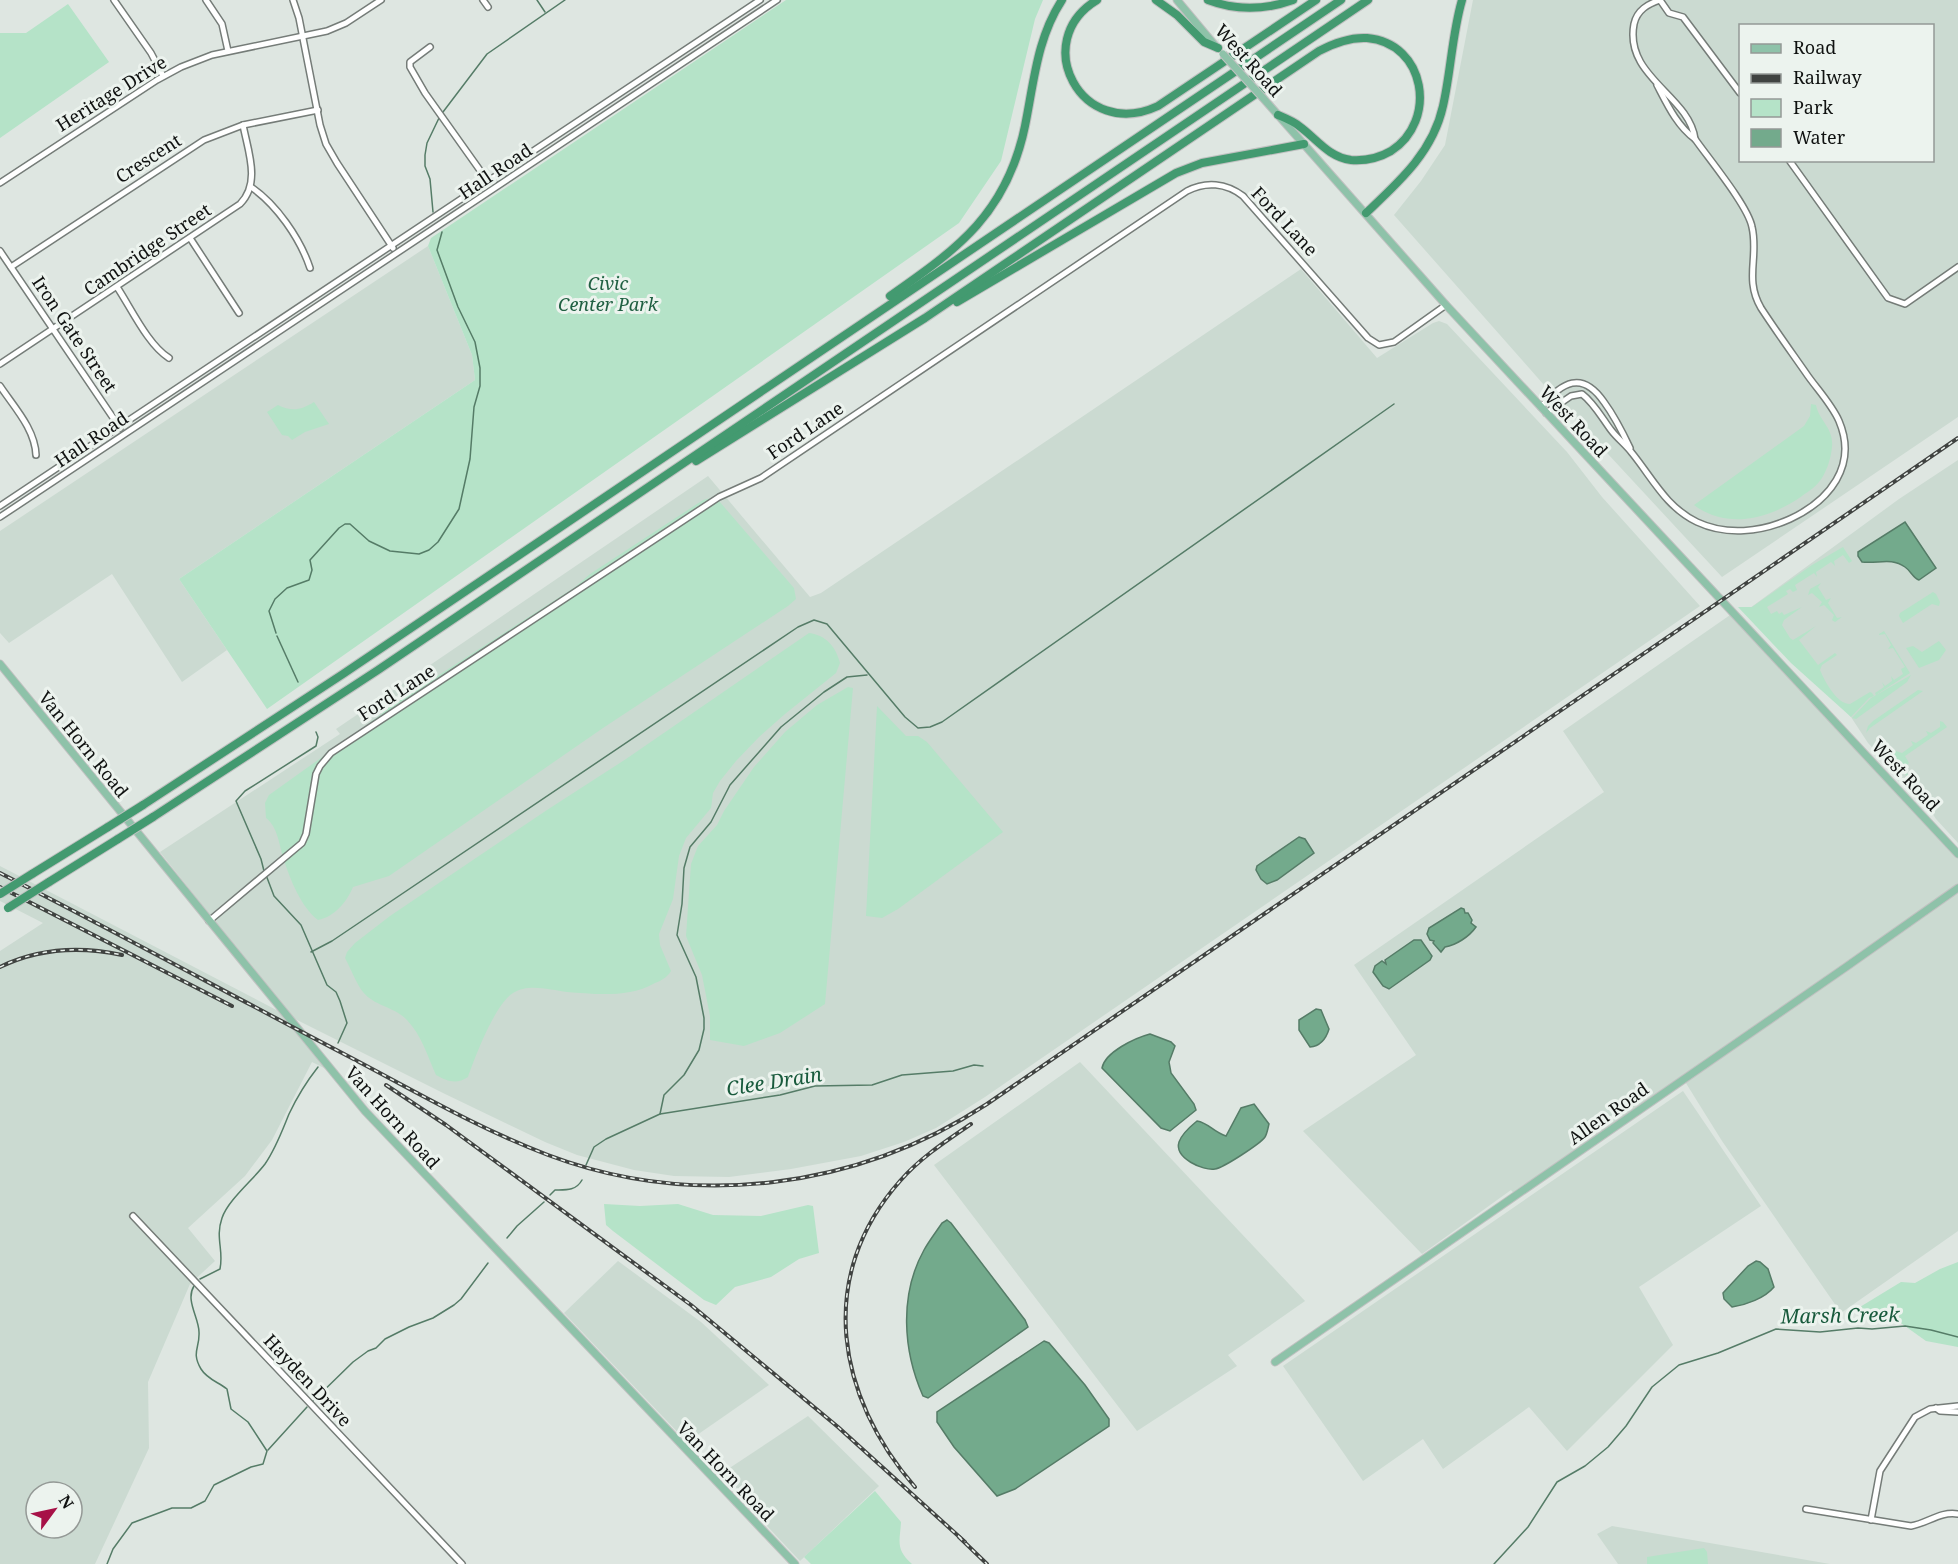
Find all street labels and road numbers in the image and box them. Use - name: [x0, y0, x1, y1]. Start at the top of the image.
- street label: West Road: [1210, 19, 1288, 101]
- street label: Heritage Drive: [51, 49, 171, 137]
- street label: Crescent: [111, 128, 185, 188]
- street label: Hall Road: [454, 138, 536, 204]
- street label: Ford Lane: [1247, 181, 1323, 261]
- street label: Cambridge Street: [79, 197, 215, 301]
- street label: Iron Gate Street: [27, 271, 123, 397]
- street label: West Road: [1535, 380, 1613, 462]
- street label: Ford Lane: [762, 396, 848, 464]
- street label: Hall Road: [50, 406, 132, 472]
- street label: Ford Lane: [353, 658, 439, 726]
- street label: Van Horn Road: [34, 686, 134, 802]
- street label: West Road: [1867, 734, 1945, 816]
- street label: Van Horn Road: [340, 1061, 446, 1173]
- street label: Allen Road: [1563, 1076, 1653, 1150]
- street label: Hayden Drive: [259, 1328, 357, 1432]
- street label: Van Horn Road: [672, 1416, 780, 1526]

